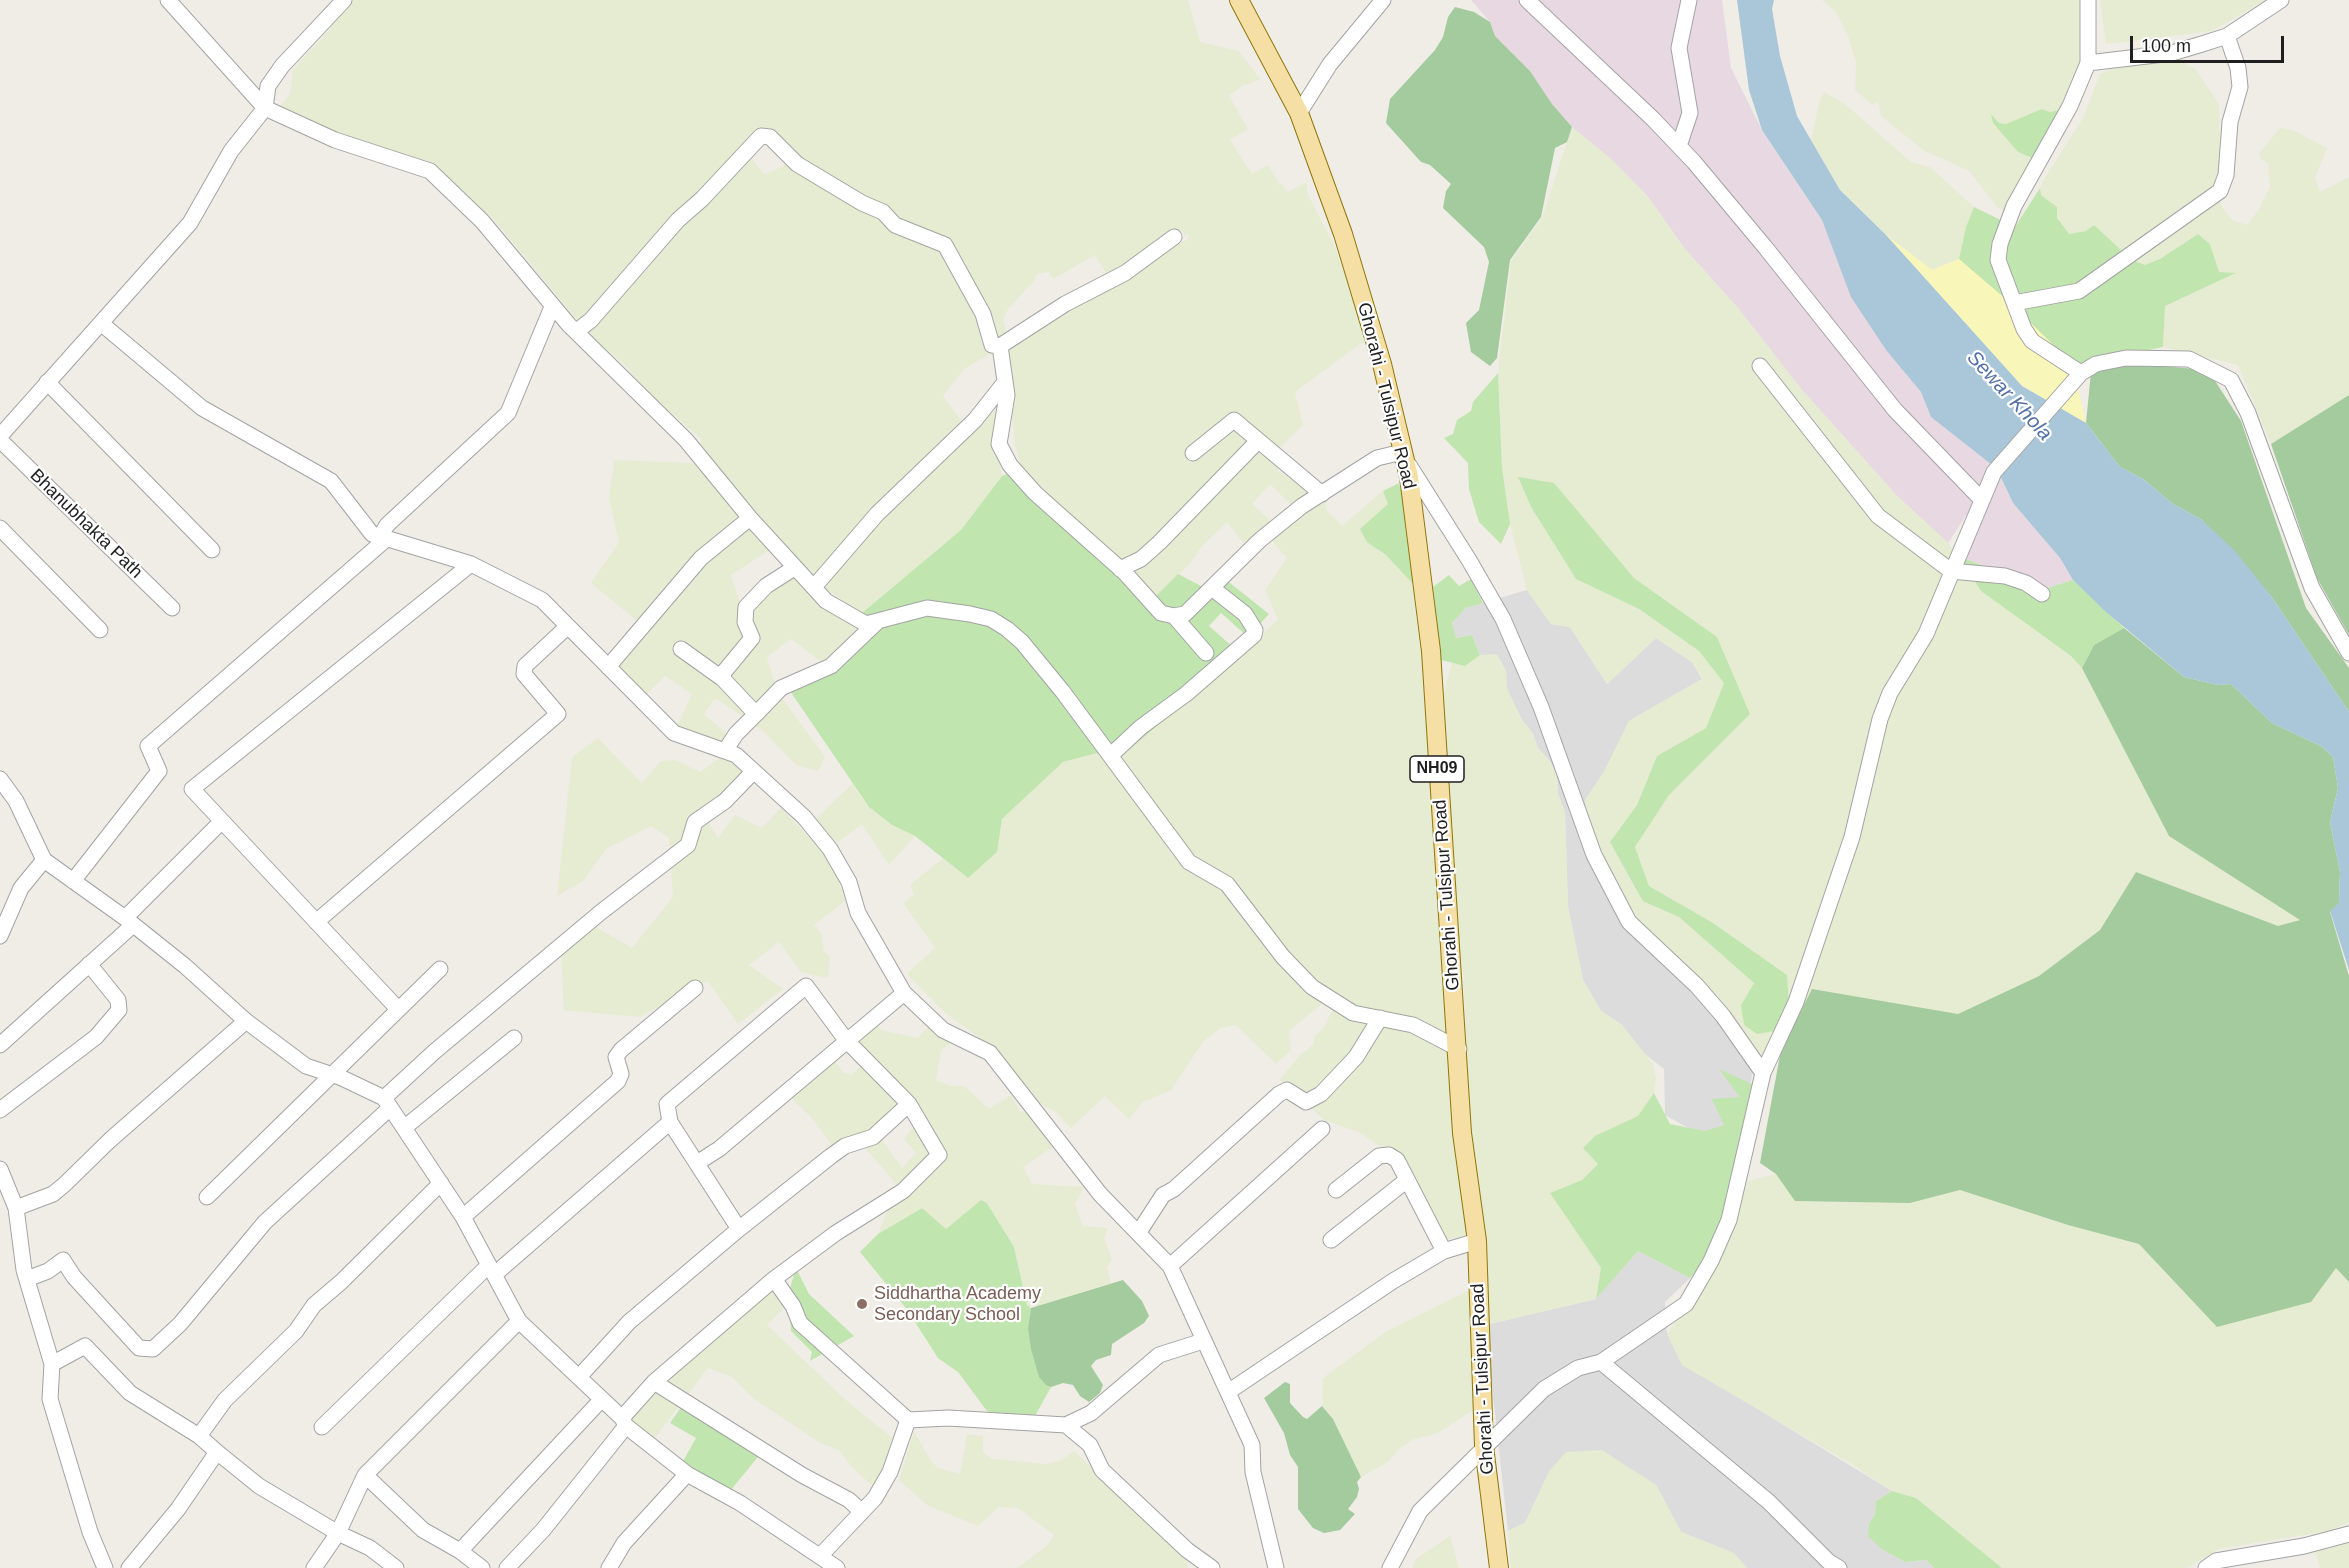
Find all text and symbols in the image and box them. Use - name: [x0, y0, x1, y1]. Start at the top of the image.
- scale bar: [2133, 24, 2288, 62]
- text: 100 m: [2141, 36, 2191, 56]
- street label: Ghorahi - Tulsipur Road: [1352, 301, 1420, 491]
- water label: Sewar Khola: [1962, 346, 2056, 446]
- street label: Bhanubhakta Path: [25, 465, 147, 583]
- road number: NH09: [1410, 756, 1464, 782]
- street label: Ghorahi - Tulsipur Road: [1430, 799, 1464, 991]
- place label: Siddhartha Academy Secondary School: [874, 1283, 1041, 1326]
- street label: Ghorahi - Tulsipur Road: [1467, 1283, 1499, 1475]
- marker: Siddhartha Academy Secondary School: [855, 1297, 869, 1311]

